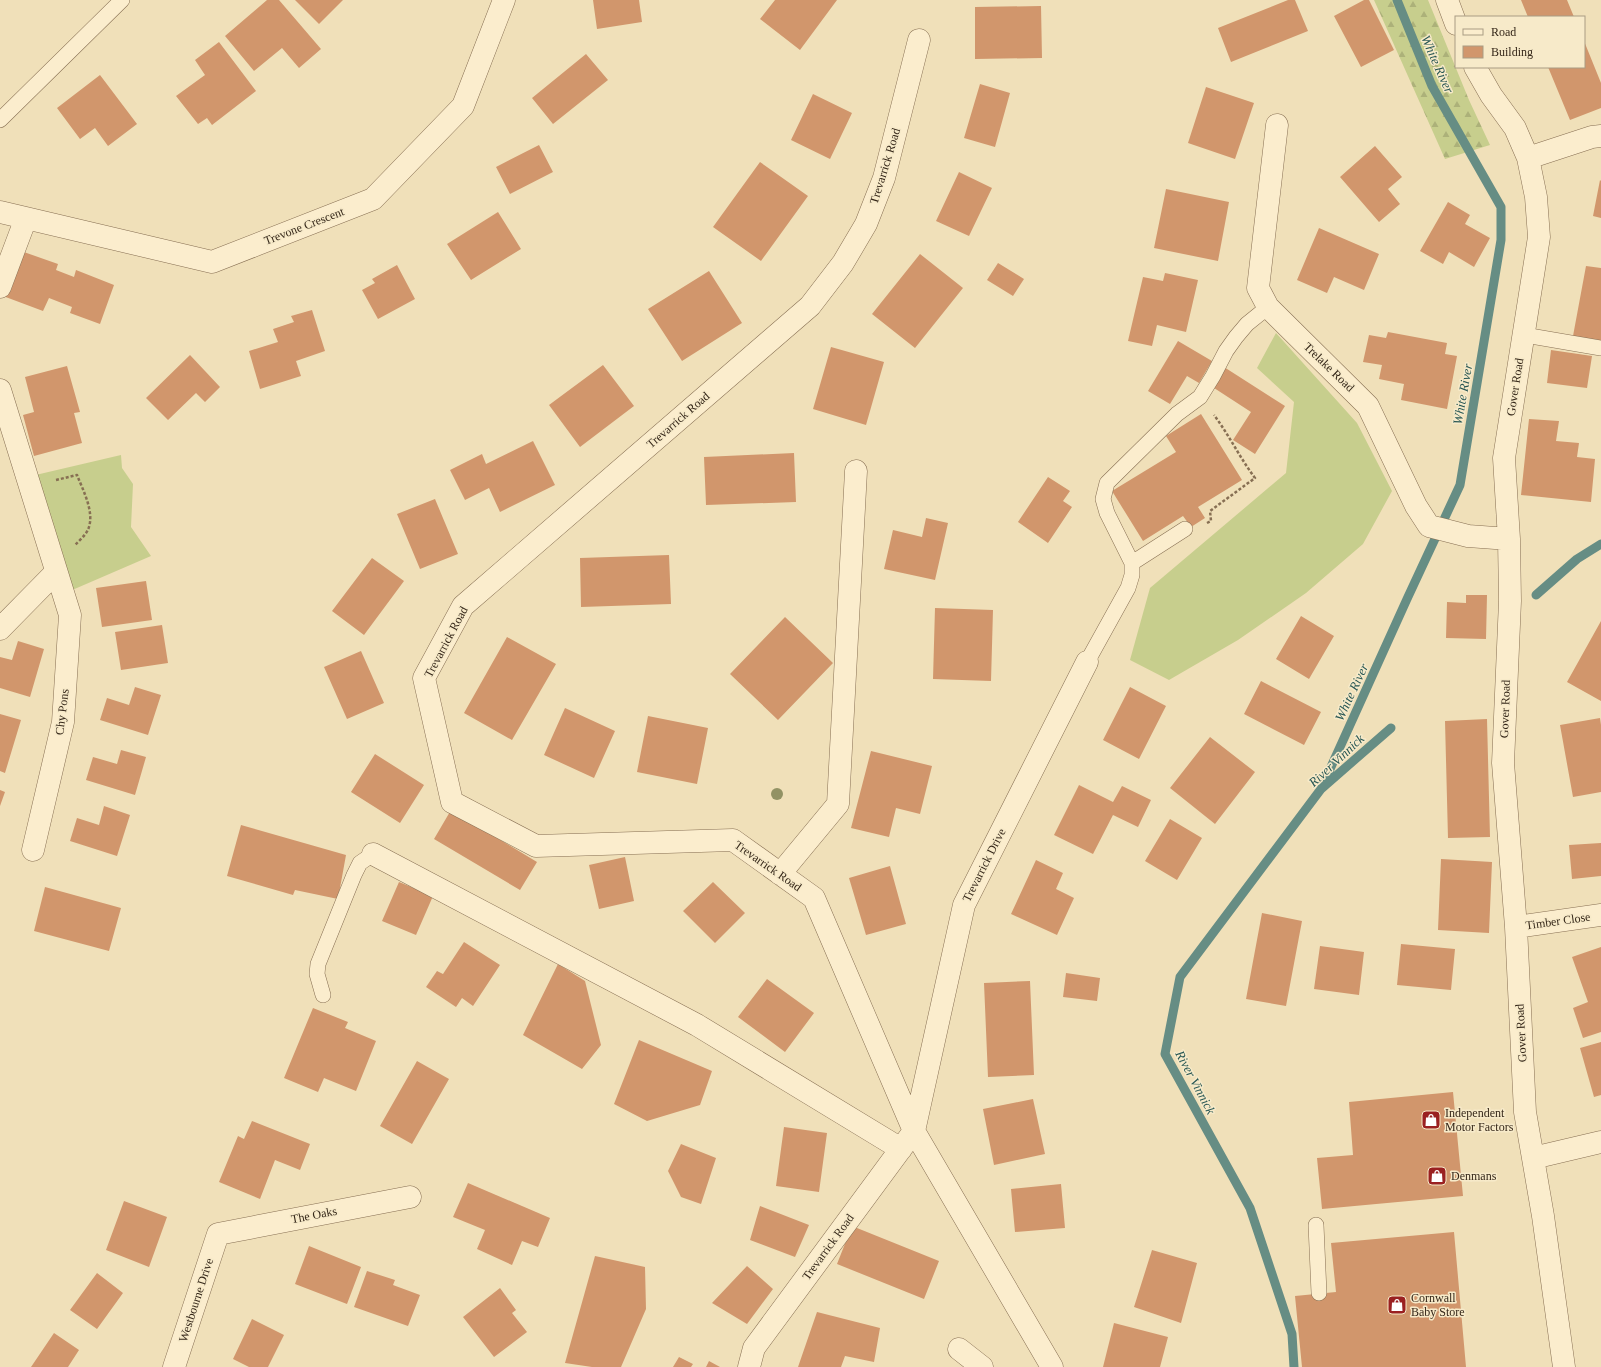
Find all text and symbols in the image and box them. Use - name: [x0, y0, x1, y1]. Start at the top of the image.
- legend: [1455, 16, 1585, 68]
- text: Road: [1491, 25, 1516, 39]
- water label: White River: [1418, 33, 1457, 96]
- text: Building: [1491, 45, 1533, 59]
- street label: Trevarrick Road: [867, 126, 903, 206]
- street label: Trevone Crescent: [262, 204, 347, 248]
- street label: Trelake Road: [1301, 340, 1357, 394]
- street label: Gover Road: [1504, 357, 1526, 417]
- water label: White River: [1450, 361, 1475, 426]
- street label: Trevarrick Road: [644, 389, 712, 451]
- street label: Trevarrick Road: [421, 604, 471, 680]
- water label: White River: [1332, 660, 1372, 723]
- street label: Gover Road: [1497, 680, 1513, 738]
- street label: Chy Pons: [52, 688, 72, 736]
- water label: River Vinnick: [1305, 731, 1367, 790]
- street label: Trevarrick Drive: [959, 826, 1009, 904]
- street label: Trevarrick Road: [732, 838, 804, 894]
- street label: Timber Close: [1525, 910, 1591, 932]
- street label: Gover Road: [1512, 1004, 1530, 1062]
- water label: River Vinnick: [1172, 1047, 1219, 1117]
- place label: Independent Motor Factors: [1445, 1106, 1514, 1134]
- shop icon: Independent Motor Factors: [1420, 1109, 1442, 1131]
- shop icon: Denmans: [1426, 1165, 1448, 1187]
- place label: Denmans: [1451, 1169, 1497, 1183]
- street label: The Oaks: [290, 1204, 338, 1226]
- street label: Trevarrick Road: [799, 1211, 857, 1283]
- street label: Westbourne Drive: [176, 1256, 216, 1344]
- place label: Cornwall Baby Store: [1411, 1291, 1465, 1319]
- shop icon: Cornwall Baby Store: [1386, 1294, 1408, 1316]

